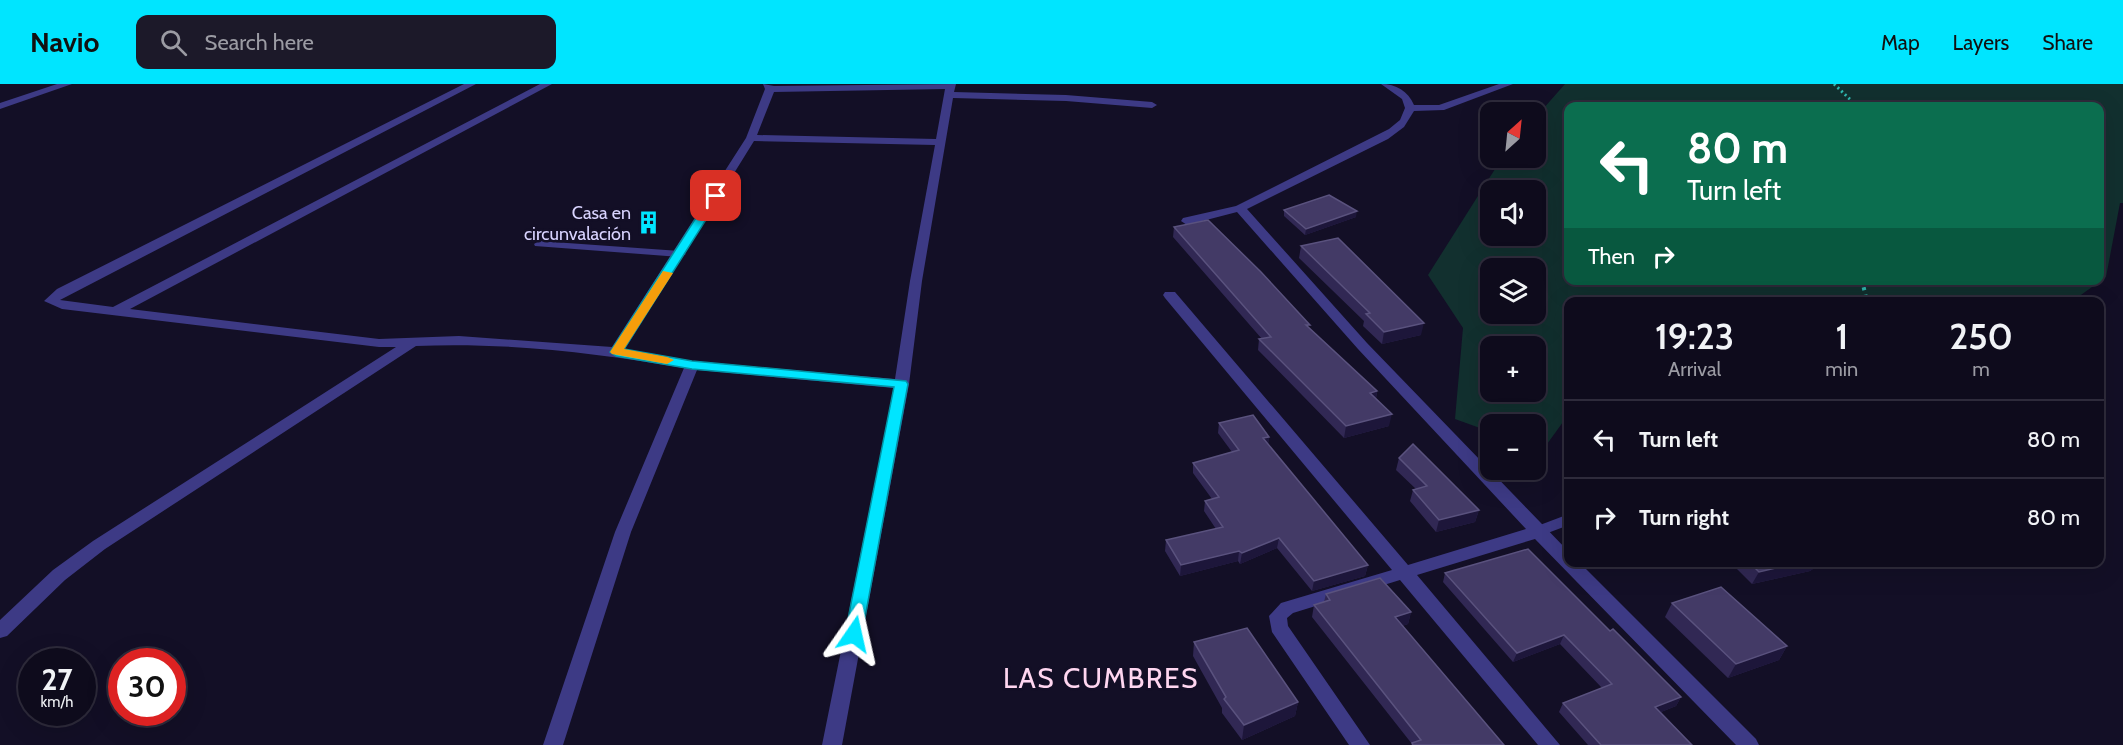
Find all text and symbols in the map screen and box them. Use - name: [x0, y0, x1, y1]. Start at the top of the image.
- search box: [136, 15, 556, 69]
- text: Navio: [30, 25, 100, 59]
- icon: search: [157, 26, 190, 59]
- text: Search here: [205, 29, 314, 56]
- text: Map: [1881, 30, 1920, 55]
- text: Layers: [1953, 30, 2009, 55]
- text: Share: [2042, 30, 2093, 55]
- north arrow: [1480, 102, 1546, 168]
- map controls: [1480, 102, 1546, 480]
- text: 80 m: [1687, 122, 1788, 174]
- icon: left: [1588, 126, 1666, 204]
- pin: [690, 170, 741, 221]
- text: Turn left: [1687, 174, 1781, 207]
- icon: arrive: [699, 179, 732, 212]
- button: sound: [1480, 180, 1546, 246]
- place label: Casa en circunvalación: [524, 202, 631, 245]
- building icon: Casa en circunvalación: [636, 210, 662, 236]
- icon: right: [1647, 240, 1680, 273]
- text: Then: [1588, 243, 1635, 270]
- button: layers: [1480, 258, 1546, 324]
- text: 19:23: [1655, 314, 1734, 358]
- text: 1: [1835, 314, 1848, 358]
- text: 250: [1949, 314, 2013, 358]
- button: +: [1480, 336, 1546, 402]
- text: Arrival: [1668, 357, 1721, 381]
- text: min: [1825, 357, 1858, 381]
- text: m: [1972, 357, 1990, 381]
- button: −: [1480, 414, 1546, 480]
- icon: left: [1588, 423, 1621, 456]
- text: Turn left: [1639, 426, 1718, 453]
- text: 80 m: [2027, 426, 2080, 453]
- icon: right: [1588, 501, 1621, 534]
- text: Turn right: [1639, 504, 1729, 531]
- text: 80 m: [2027, 504, 2080, 531]
- position arrow: [822, 602, 886, 666]
- speed limit sign: 30: [108, 648, 186, 726]
- text: 27: [41, 661, 73, 698]
- district label: LAS CUMBRES: [1003, 661, 1199, 695]
- text: km/h: [41, 693, 73, 711]

